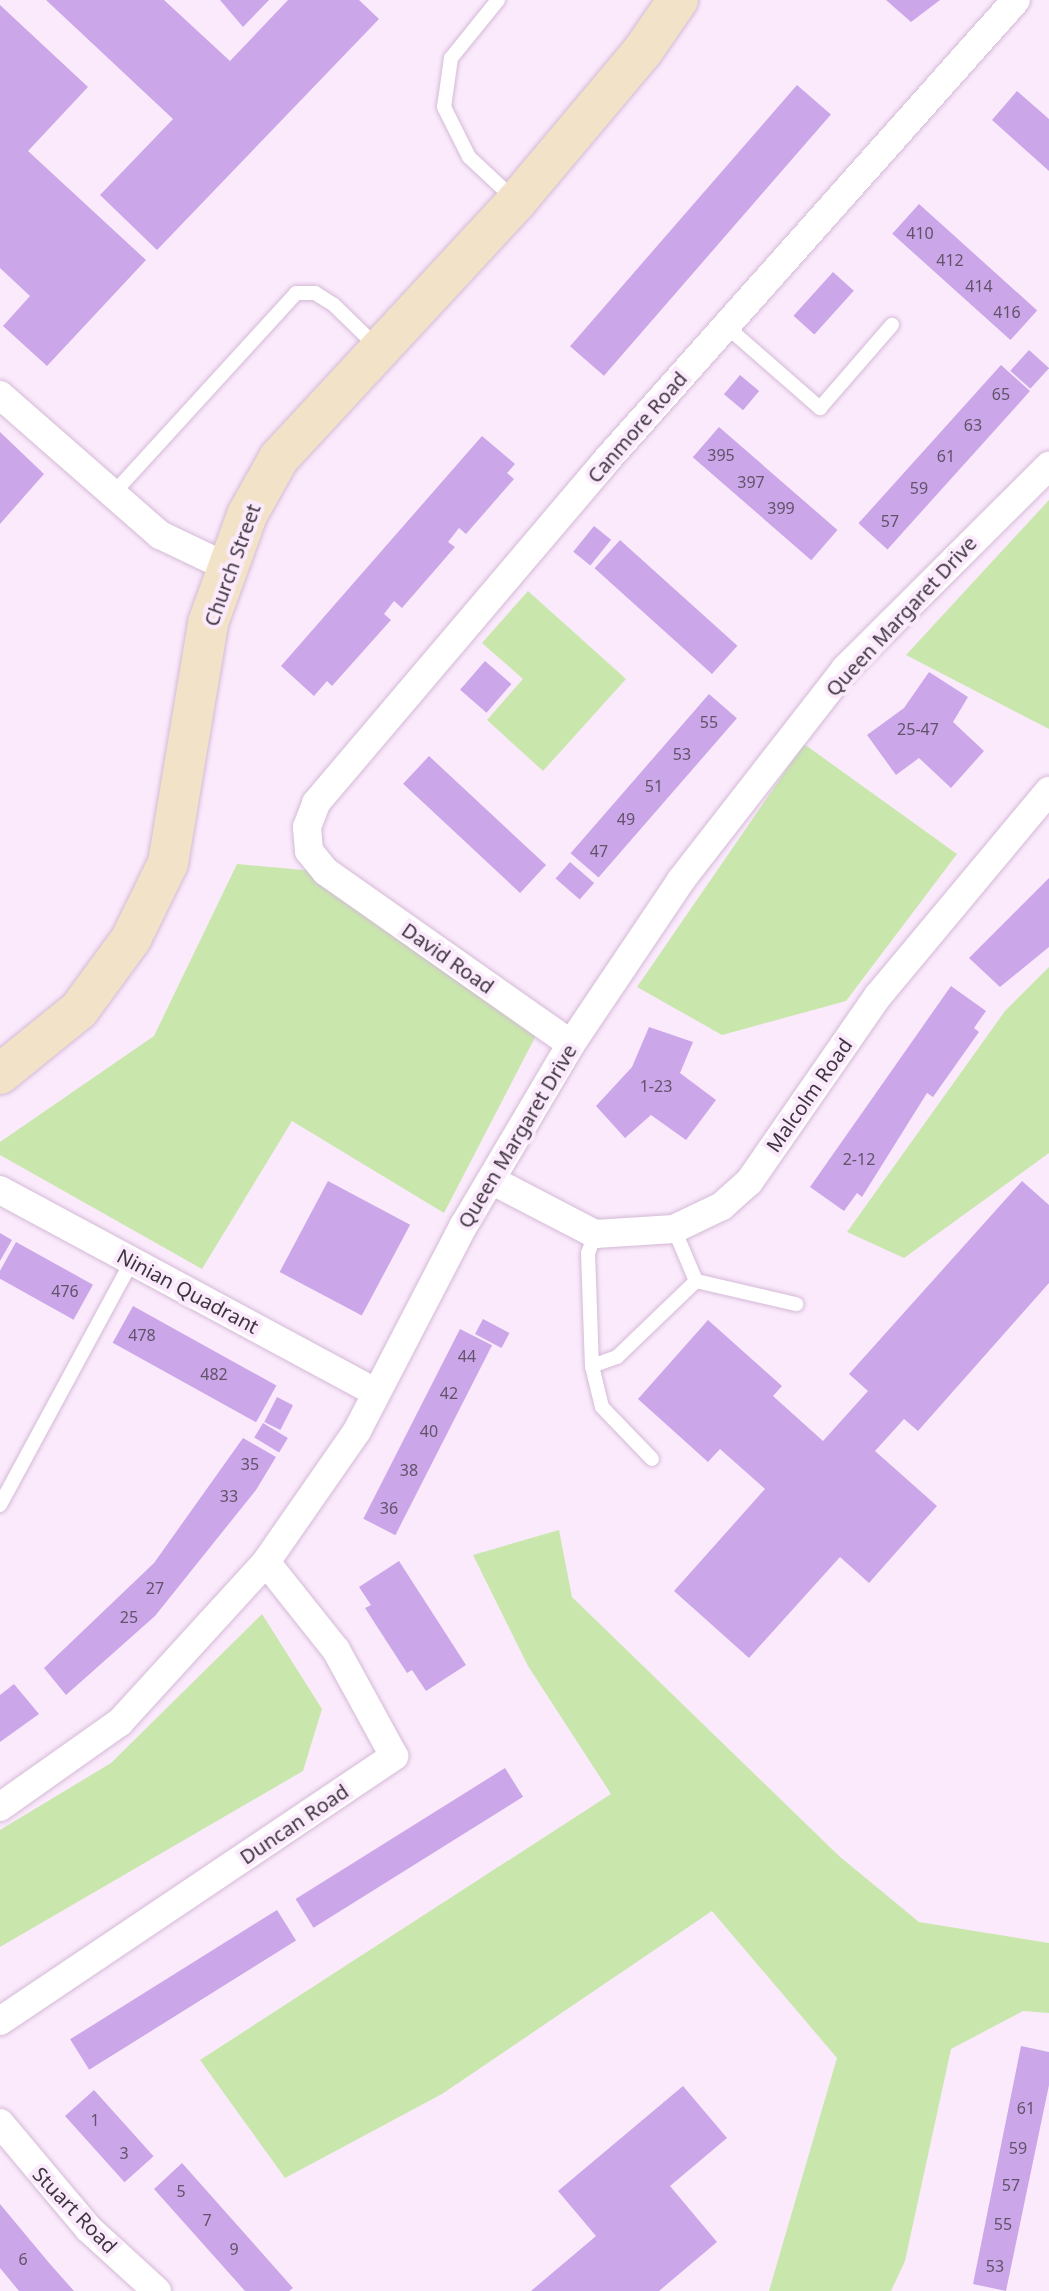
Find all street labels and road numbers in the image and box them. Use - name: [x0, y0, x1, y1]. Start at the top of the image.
- street label: Canmore Road: [582, 367, 692, 487]
- street label: Church Street: [199, 501, 265, 629]
- street label: Queen Margaret Drive: [821, 531, 981, 701]
- street label: David Road: [397, 918, 499, 998]
- street label: Malcolm Road: [761, 1034, 857, 1156]
- street label: Queen Margaret Drive: [453, 1040, 581, 1232]
- street label: Ninian Quadrant: [113, 1244, 263, 1338]
- street label: Duncan Road: [235, 1779, 353, 1869]
- street label: Stuart Road: [28, 2162, 122, 2258]

